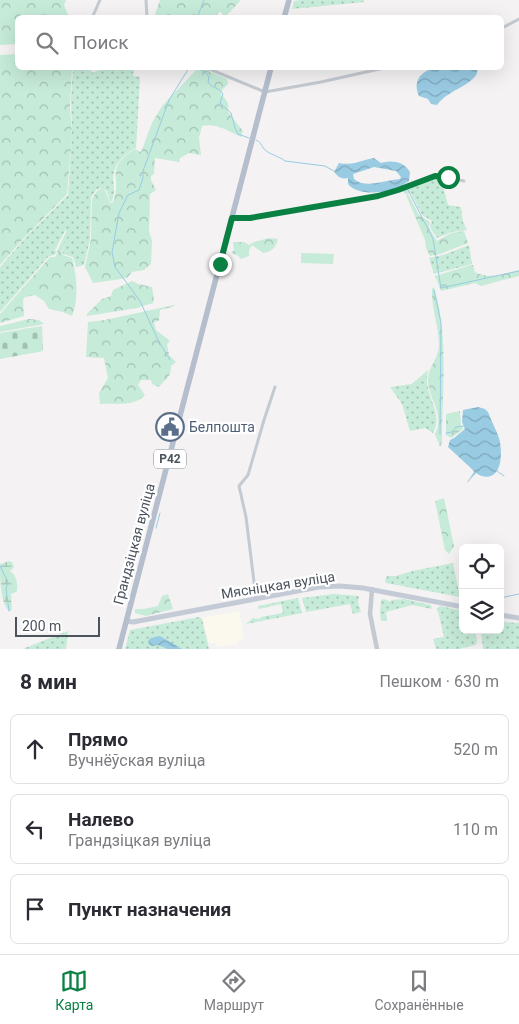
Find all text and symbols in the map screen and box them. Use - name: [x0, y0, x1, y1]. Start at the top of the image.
- search box: [15, 15, 504, 70]
- icon: search: [33, 29, 61, 57]
- text: Поиск: [73, 31, 129, 54]
- route start: [437, 166, 460, 189]
- route end: [209, 253, 232, 276]
- public building icon: Белпошта: [155, 412, 185, 442]
- place label: Белпошта: [189, 419, 255, 435]
- road number: Р42: [154, 449, 186, 468]
- street label: Грандзіцкая вуліца: [110, 481, 158, 607]
- map controls: [459, 544, 504, 634]
- button: locate: [459, 544, 504, 589]
- street label: Мясніцкая вуліца: [220, 568, 336, 602]
- button: layers: [459, 589, 504, 634]
- scale bar: [15, 614, 100, 637]
- text: 200 m: [22, 618, 61, 634]
- text: 8 мин: [20, 670, 77, 694]
- text: Пешком · 630 m: [380, 672, 499, 691]
- text: Прямо: [68, 728, 128, 751]
- icon: ahead: [21, 735, 49, 763]
- text: 520 m: [453, 740, 498, 759]
- text: Вучнёўская вуліца: [68, 751, 205, 770]
- text: Налево: [68, 808, 134, 831]
- icon: left: [21, 815, 49, 843]
- text: 110 m: [453, 820, 498, 839]
- text: Грандзіцкая вуліца: [68, 831, 211, 850]
- icon: arrive: [21, 895, 49, 923]
- text: Пункт назначения: [68, 898, 231, 921]
- tab: Карта: [55, 967, 93, 1013]
- tab: Маршрут: [204, 967, 264, 1013]
- tab: Сохранённые: [374, 967, 464, 1013]

